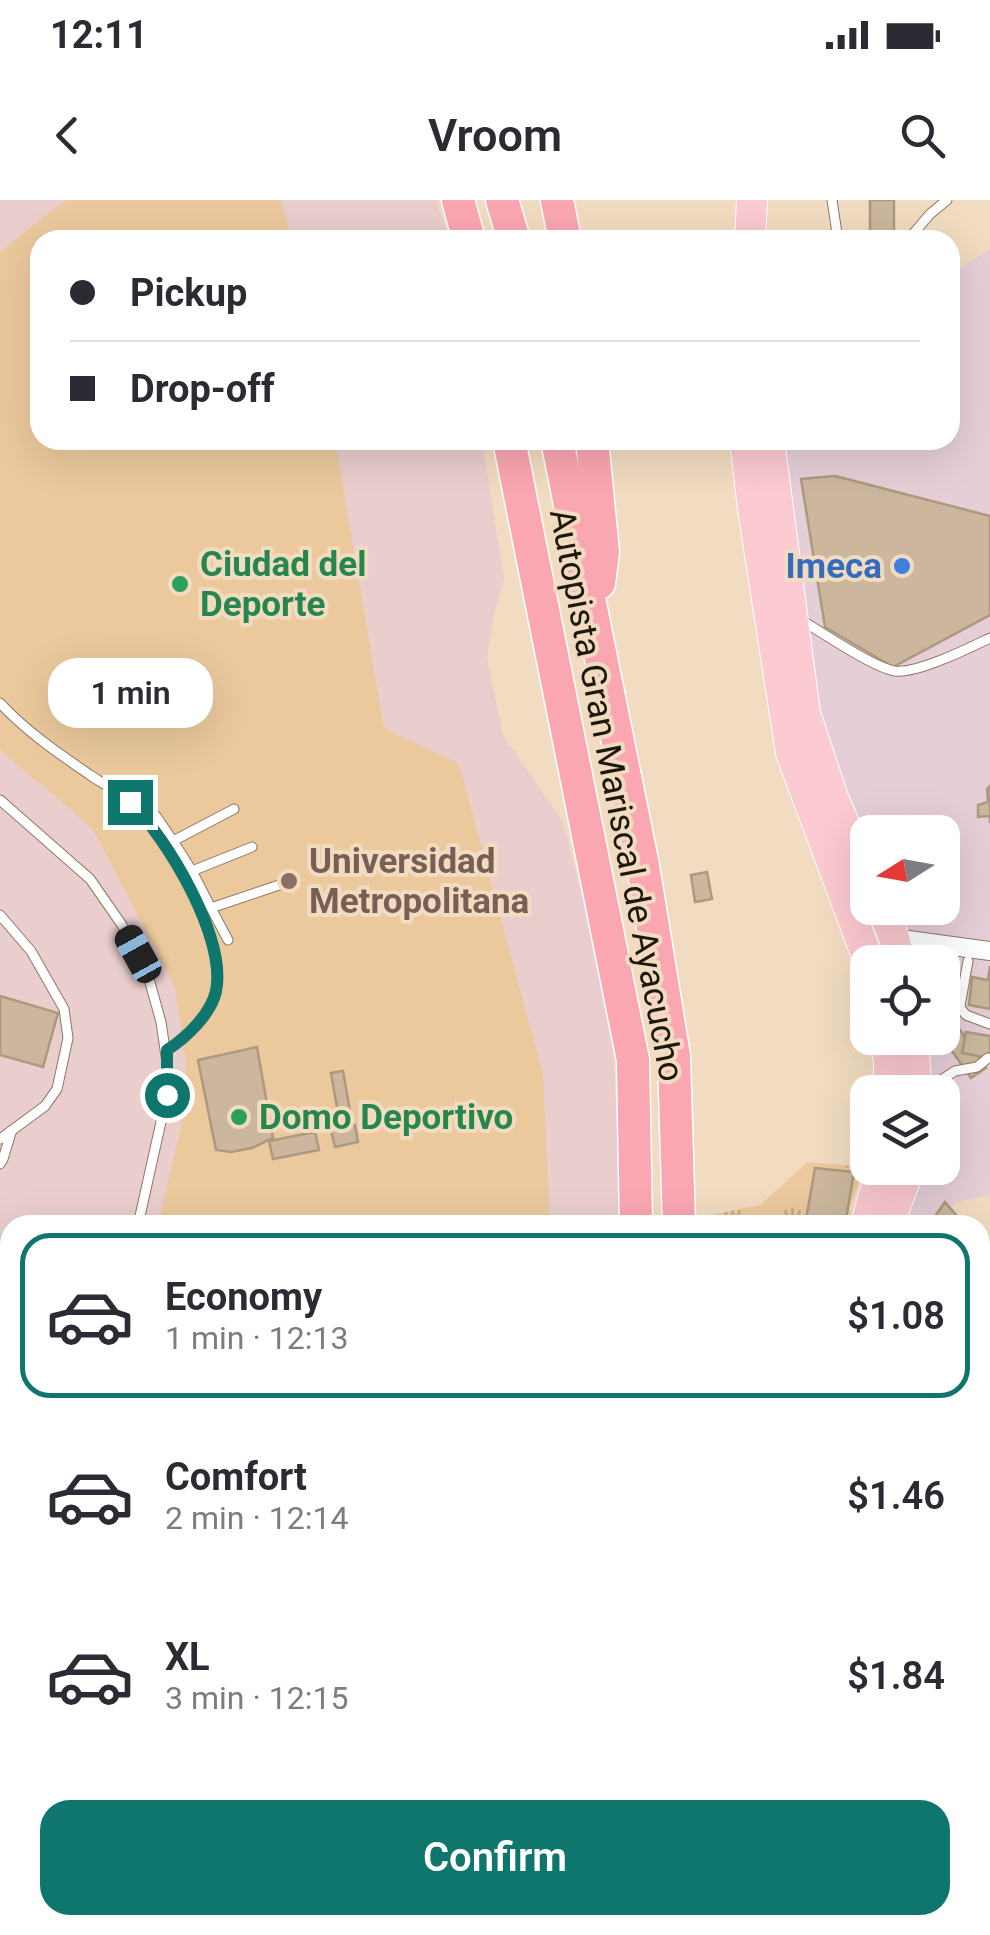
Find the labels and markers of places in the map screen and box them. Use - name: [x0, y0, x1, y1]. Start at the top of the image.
- place label: Ciudad del Deporte: [200, 544, 366, 625]
- place label: Imeca: [786, 546, 882, 587]
- marker: Imeca: [891, 555, 913, 577]
- marker: Ciudad del Deporte: [169, 573, 191, 595]
- place label: Universidad Metropolitana: [309, 841, 529, 922]
- marker: Universidad Metropolitana: [278, 870, 300, 892]
- place label: Domo Deportivo: [259, 1097, 513, 1138]
- marker: Domo Deportivo: [228, 1106, 250, 1128]

